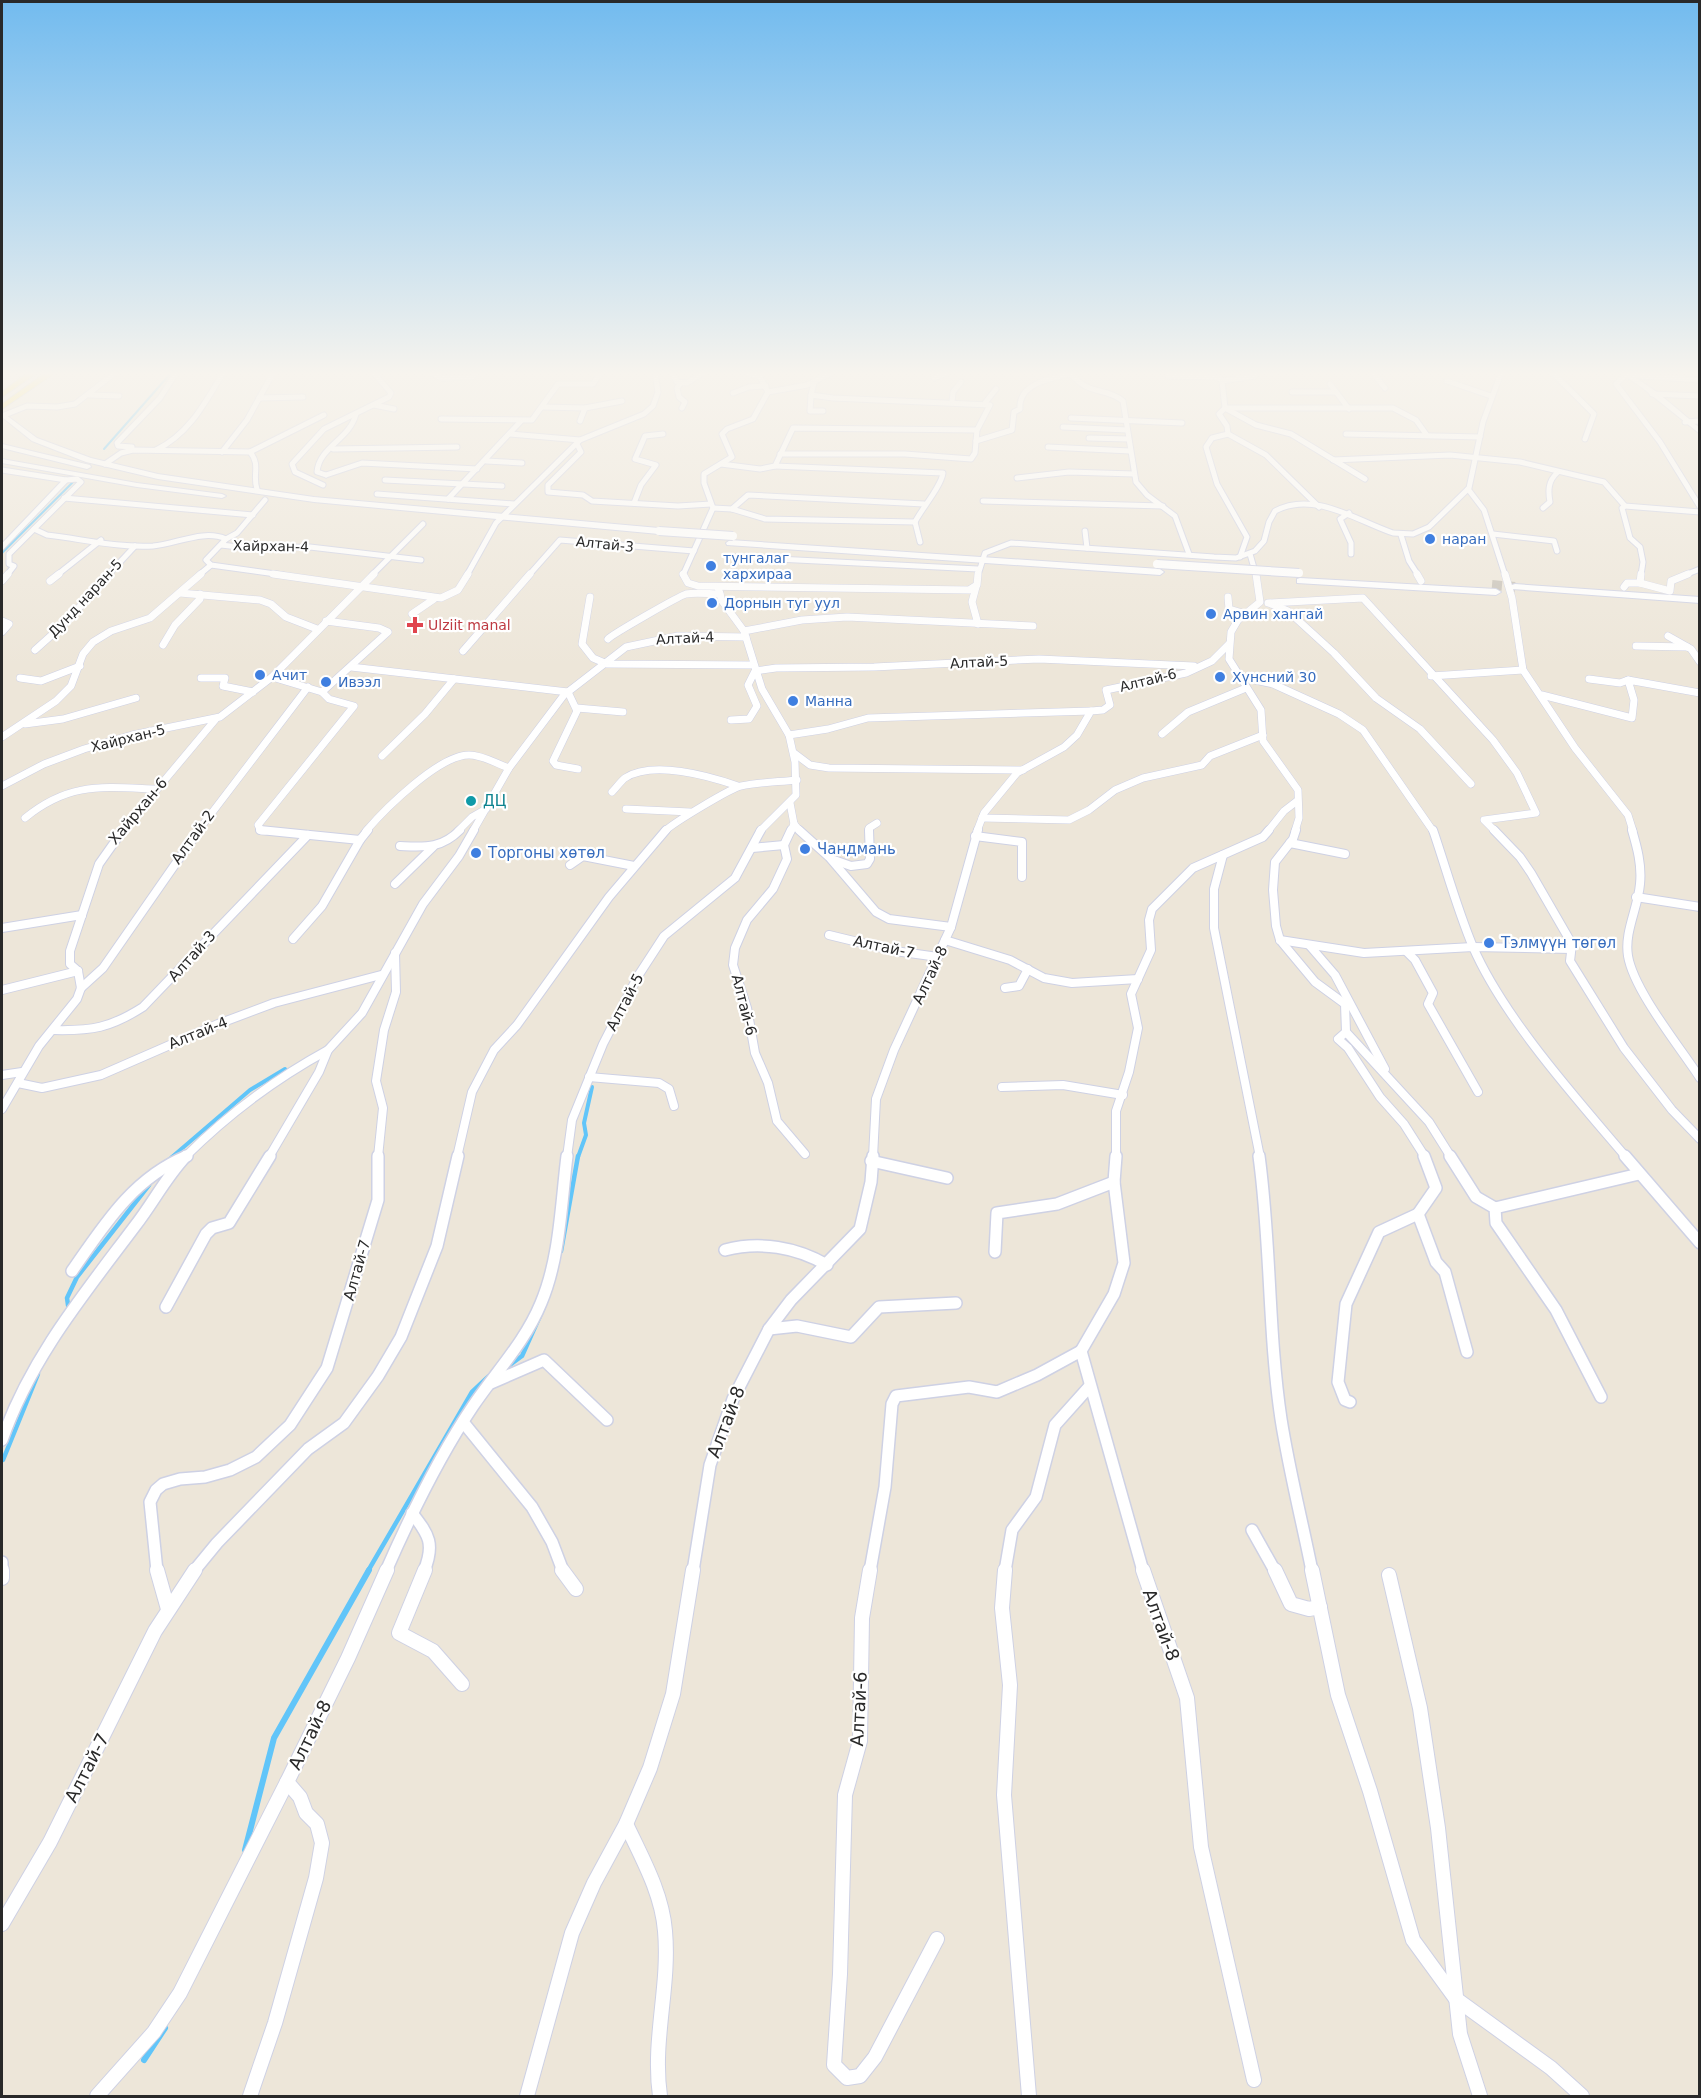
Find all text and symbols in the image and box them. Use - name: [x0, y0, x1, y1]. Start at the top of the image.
- place label: наран: [1442, 531, 1486, 547]
- marker: наран: [1423, 532, 1437, 546]
- street label: Алтай-3: [575, 533, 635, 555]
- street label: Хайрхан-4: [233, 537, 309, 555]
- place label: тунгалаг хархираа: [723, 550, 792, 582]
- street label: Дунд наран-5: [45, 556, 125, 640]
- marker: тунгалаг хархираа: [704, 559, 718, 573]
- place label: Дорнын туг уул: [724, 595, 840, 611]
- marker: Дорнын туг уул: [705, 596, 719, 610]
- place label: Арвин хангай: [1223, 606, 1323, 622]
- marker: Арвин хангай: [1204, 607, 1218, 621]
- marker: Ulziit manal: [406, 616, 424, 634]
- place label: Ulziit manal: [428, 617, 511, 633]
- street label: Алтай-4: [655, 628, 715, 648]
- street label: Алтай-5: [949, 652, 1009, 672]
- street label: Алтай-6: [1118, 665, 1178, 695]
- place label: Ачит: [272, 667, 307, 683]
- marker: Ачит: [253, 668, 267, 682]
- place label: Хүнсний 30: [1232, 669, 1316, 685]
- marker: Хүнсний 30: [1213, 670, 1227, 684]
- place label: Ивээл: [338, 674, 381, 690]
- marker: Ивээл: [319, 675, 333, 689]
- place label: Манна: [805, 693, 853, 709]
- marker: Манна: [786, 694, 800, 708]
- street label: Хайрхан-5: [89, 721, 167, 755]
- street label: Хайрхан-6: [105, 774, 171, 848]
- place label: ДЦ: [483, 792, 507, 810]
- marker: ДЦ: [464, 794, 478, 808]
- street label: Алтай-2: [167, 806, 219, 868]
- place label: Чандмань: [817, 840, 896, 858]
- marker: Чандмань: [798, 842, 812, 856]
- place label: Торгоны хөтөл: [487, 844, 605, 862]
- marker: Торгоны хөтөл: [469, 846, 483, 860]
- street label: Алтай-3: [164, 927, 220, 985]
- street label: Алтай-7: [852, 932, 916, 962]
- place label: Тэлмүүн төгөл: [1500, 934, 1616, 952]
- marker: Тэлмүүн төгөл: [1482, 936, 1496, 950]
- street label: Алтай-8: [909, 943, 951, 1007]
- street label: Алтай-5: [602, 970, 648, 1034]
- street label: Алтай-6: [728, 973, 760, 1037]
- street label: Алтай-4: [166, 1013, 230, 1053]
- street label: Алтай-7: [340, 1237, 374, 1303]
- street label: Алтай-8: [702, 1383, 749, 1461]
- street label: Алтай-8: [1139, 1586, 1184, 1664]
- street label: Алтай-6: [846, 1671, 871, 1747]
- street label: Алтай-8: [284, 1696, 335, 1773]
- street label: Алтай-7: [60, 1730, 113, 1806]

